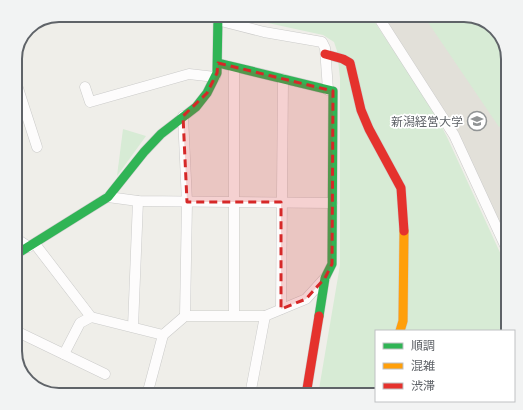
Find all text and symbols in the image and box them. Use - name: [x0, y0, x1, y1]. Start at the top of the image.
- school or university icon: 新潟経営大学: [466, 110, 488, 132]
- place label: 新潟経営大学: [391, 114, 463, 129]
- legend: [375, 330, 515, 402]
- text: 順調: [411, 338, 435, 353]
- text: 混雑: [411, 358, 435, 373]
- text: 渋滞: [411, 378, 435, 393]

